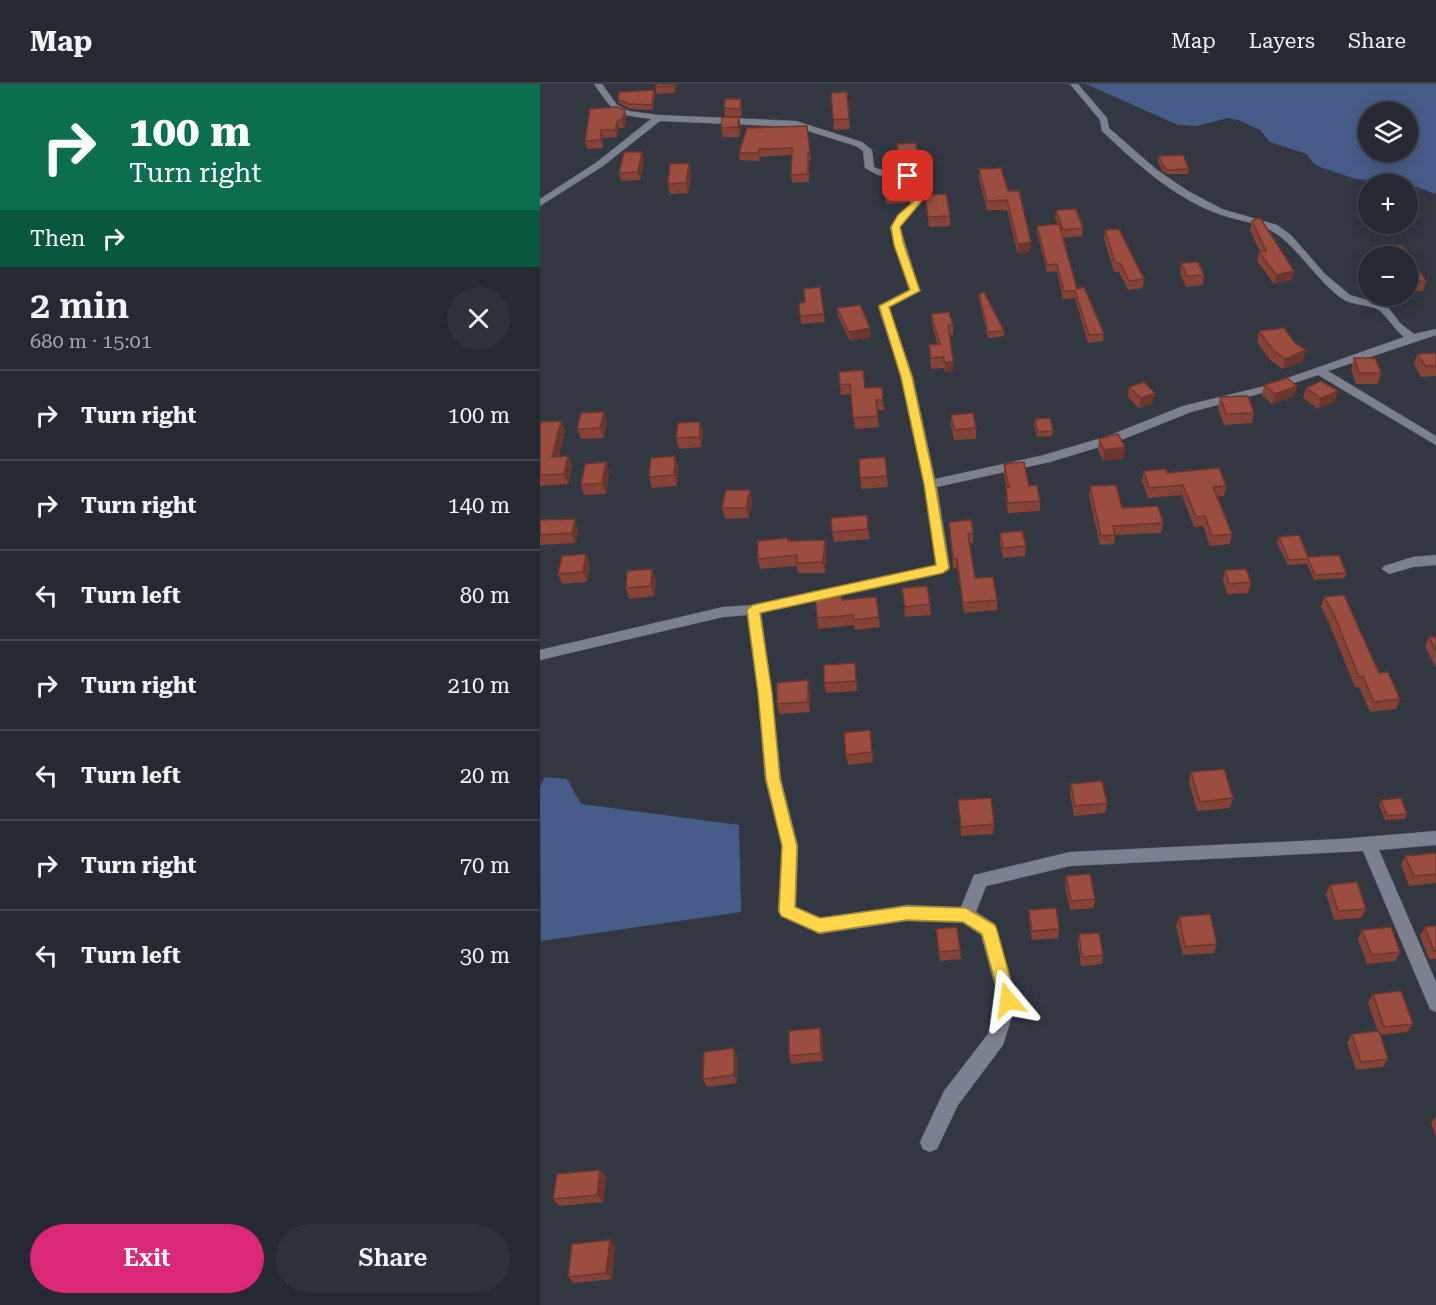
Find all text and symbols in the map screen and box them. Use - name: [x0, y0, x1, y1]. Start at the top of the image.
- text: Map: [30, 25, 92, 58]
- text: Map: [1171, 29, 1216, 53]
- text: Layers: [1249, 29, 1315, 53]
- text: Share: [1348, 29, 1406, 53]
- map controls: [1358, 102, 1418, 306]
- button: layers: [1358, 102, 1418, 162]
- text: 100 m: [129, 107, 251, 156]
- icon: right: [30, 108, 108, 186]
- pin: [882, 150, 933, 201]
- text: Turn right: [129, 157, 262, 189]
- icon: arrive: [891, 159, 924, 192]
- button: +: [1358, 174, 1418, 234]
- icon: right: [97, 222, 130, 255]
- text: Then: [30, 226, 85, 251]
- button: −: [1358, 246, 1418, 306]
- text: 2 min: [30, 285, 129, 327]
- button: close: [447, 287, 510, 350]
- text: 680 m · 15:01: [30, 329, 152, 353]
- icon: right: [30, 399, 63, 432]
- text: Turn right: [81, 403, 196, 428]
- text: 100 m: [447, 403, 510, 428]
- icon: right: [30, 489, 63, 522]
- text: Turn right: [81, 493, 196, 518]
- text: 140 m: [447, 493, 510, 518]
- icon: left: [30, 579, 63, 612]
- text: Turn left: [81, 583, 181, 608]
- text: 80 m: [460, 583, 510, 608]
- icon: right: [30, 669, 63, 702]
- text: Turn right: [81, 673, 196, 698]
- text: 210 m: [447, 673, 510, 698]
- icon: left: [30, 759, 63, 792]
- text: Turn left: [81, 763, 181, 788]
- text: 20 m: [460, 763, 510, 788]
- icon: right: [30, 849, 63, 882]
- text: Turn right: [81, 853, 196, 878]
- text: 70 m: [460, 853, 510, 878]
- icon: left: [30, 939, 63, 972]
- text: Turn left: [81, 943, 181, 968]
- text: 30 m: [460, 943, 510, 968]
- position arrow: [976, 968, 1040, 1032]
- button: Exit: [30, 1224, 264, 1293]
- button: Share: [276, 1224, 510, 1293]

